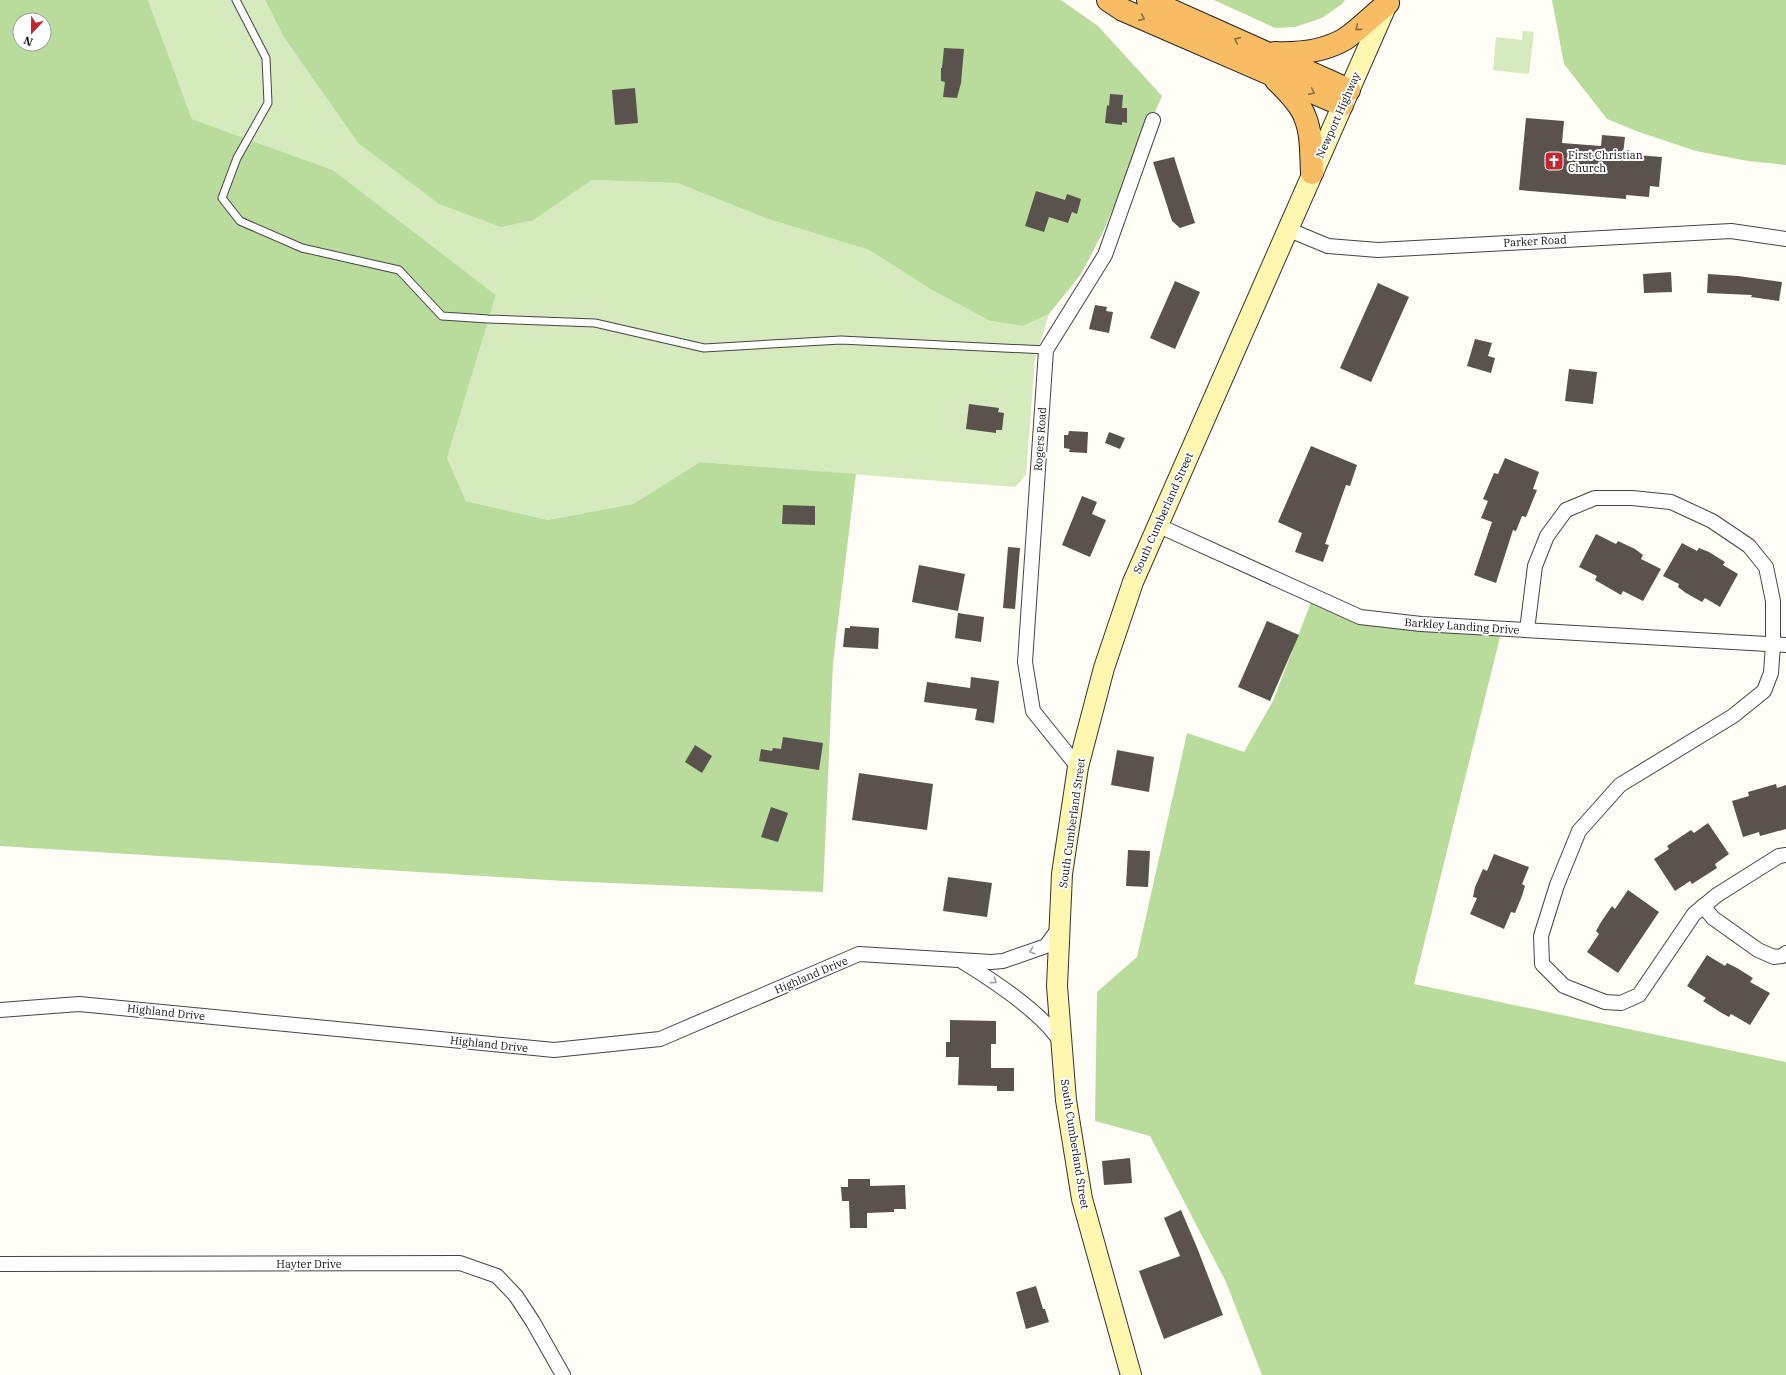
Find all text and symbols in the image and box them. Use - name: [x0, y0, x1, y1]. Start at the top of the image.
- north arrow: [12, 12, 52, 52]
- one-way arrow: [1138, 13, 1145, 21]
- one-way arrow: [1355, 23, 1363, 30]
- text: N: [21, 33, 35, 49]
- one-way arrow: [1233, 37, 1241, 45]
- street label: Newport Highway: [1313, 70, 1363, 160]
- one-way arrow: [1309, 88, 1316, 96]
- place label: First Christian Church: [1568, 148, 1643, 175]
- church icon: First Christian Church: [1543, 150, 1565, 172]
- street label: Parker Road: [1503, 232, 1567, 250]
- street label: Rogers Road: [1031, 406, 1049, 472]
- street label: South Cumberland Street: [1130, 450, 1196, 576]
- street label: Barkley Landing Drive: [1404, 615, 1520, 637]
- street label: South Cumberland Street: [1056, 757, 1088, 889]
- one-way arrow: [1029, 947, 1036, 955]
- street label: Highland Drive: [772, 953, 850, 997]
- one-way arrow: [990, 976, 997, 983]
- street label: Highland Drive: [126, 1001, 206, 1023]
- street label: Highland Drive: [449, 1033, 529, 1055]
- street label: South Cumberland Street: [1058, 1078, 1092, 1210]
- street label: Hayter Drive: [276, 1257, 342, 1271]

